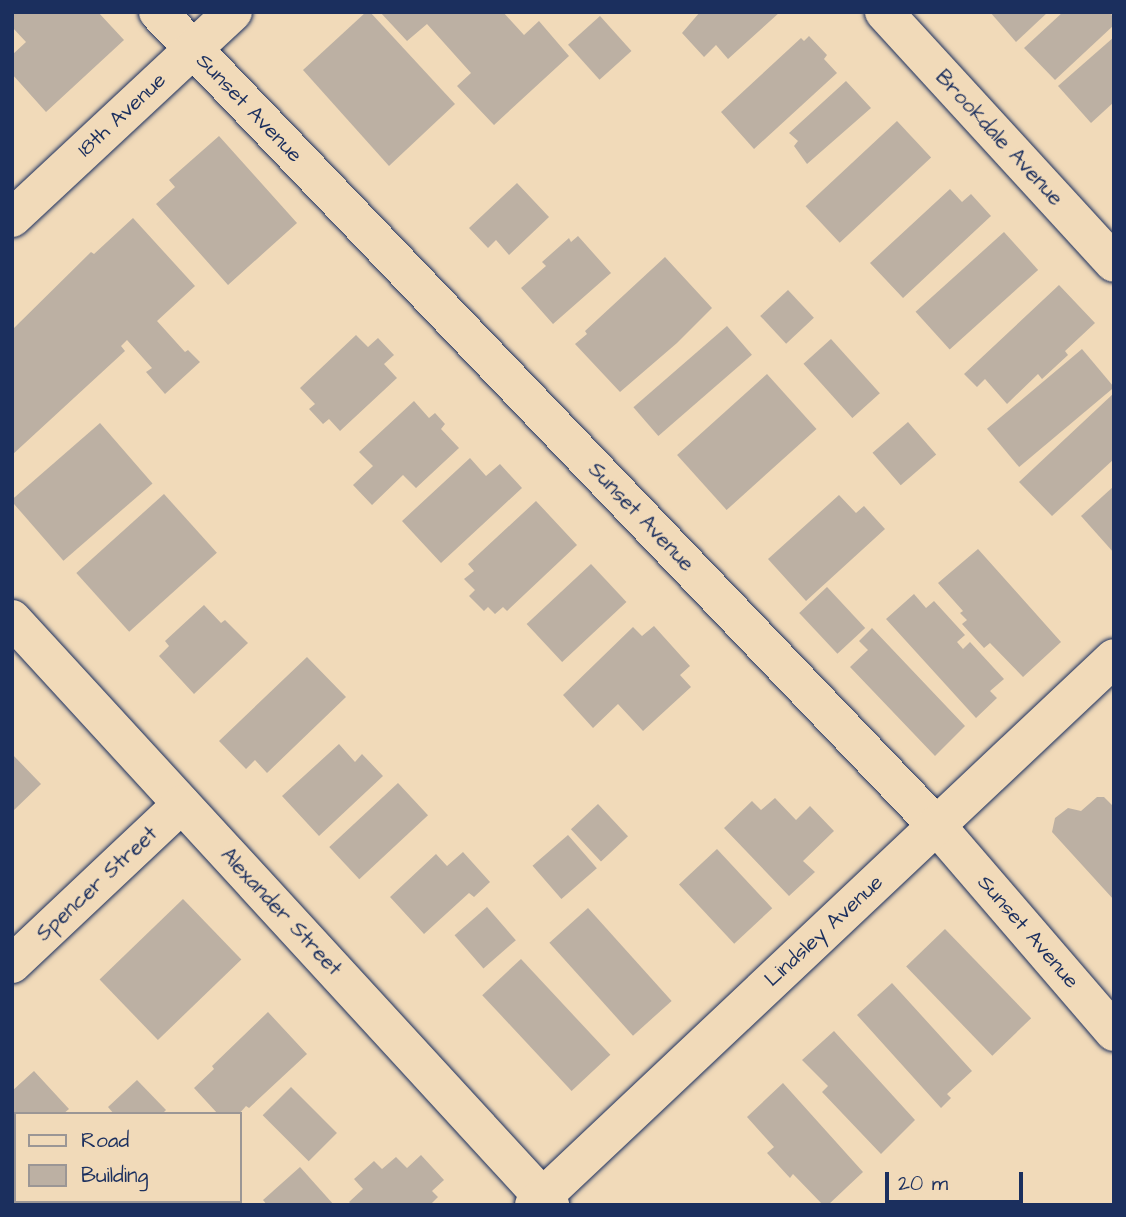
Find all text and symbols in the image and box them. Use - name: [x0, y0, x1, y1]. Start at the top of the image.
- street label: Sunset Avenue: [191, 48, 307, 168]
- street label: Brookdale Avenue: [930, 65, 1068, 211]
- street label: 18th Avenue: [73, 68, 171, 162]
- street label: Sunset Avenue: [583, 457, 699, 577]
- street label: Spencer Street: [31, 821, 163, 947]
- street label: Alexander Street: [215, 843, 347, 981]
- street label: Lindsley Avenue: [760, 870, 888, 992]
- street label: Sunset Avenue: [972, 870, 1084, 994]
- legend: [14, 1112, 242, 1203]
- text: Road: [81, 1126, 129, 1155]
- scale bar: [888, 1158, 1026, 1202]
- text: Building: [81, 1161, 148, 1190]
- text: 20 m: [898, 1169, 948, 1198]

